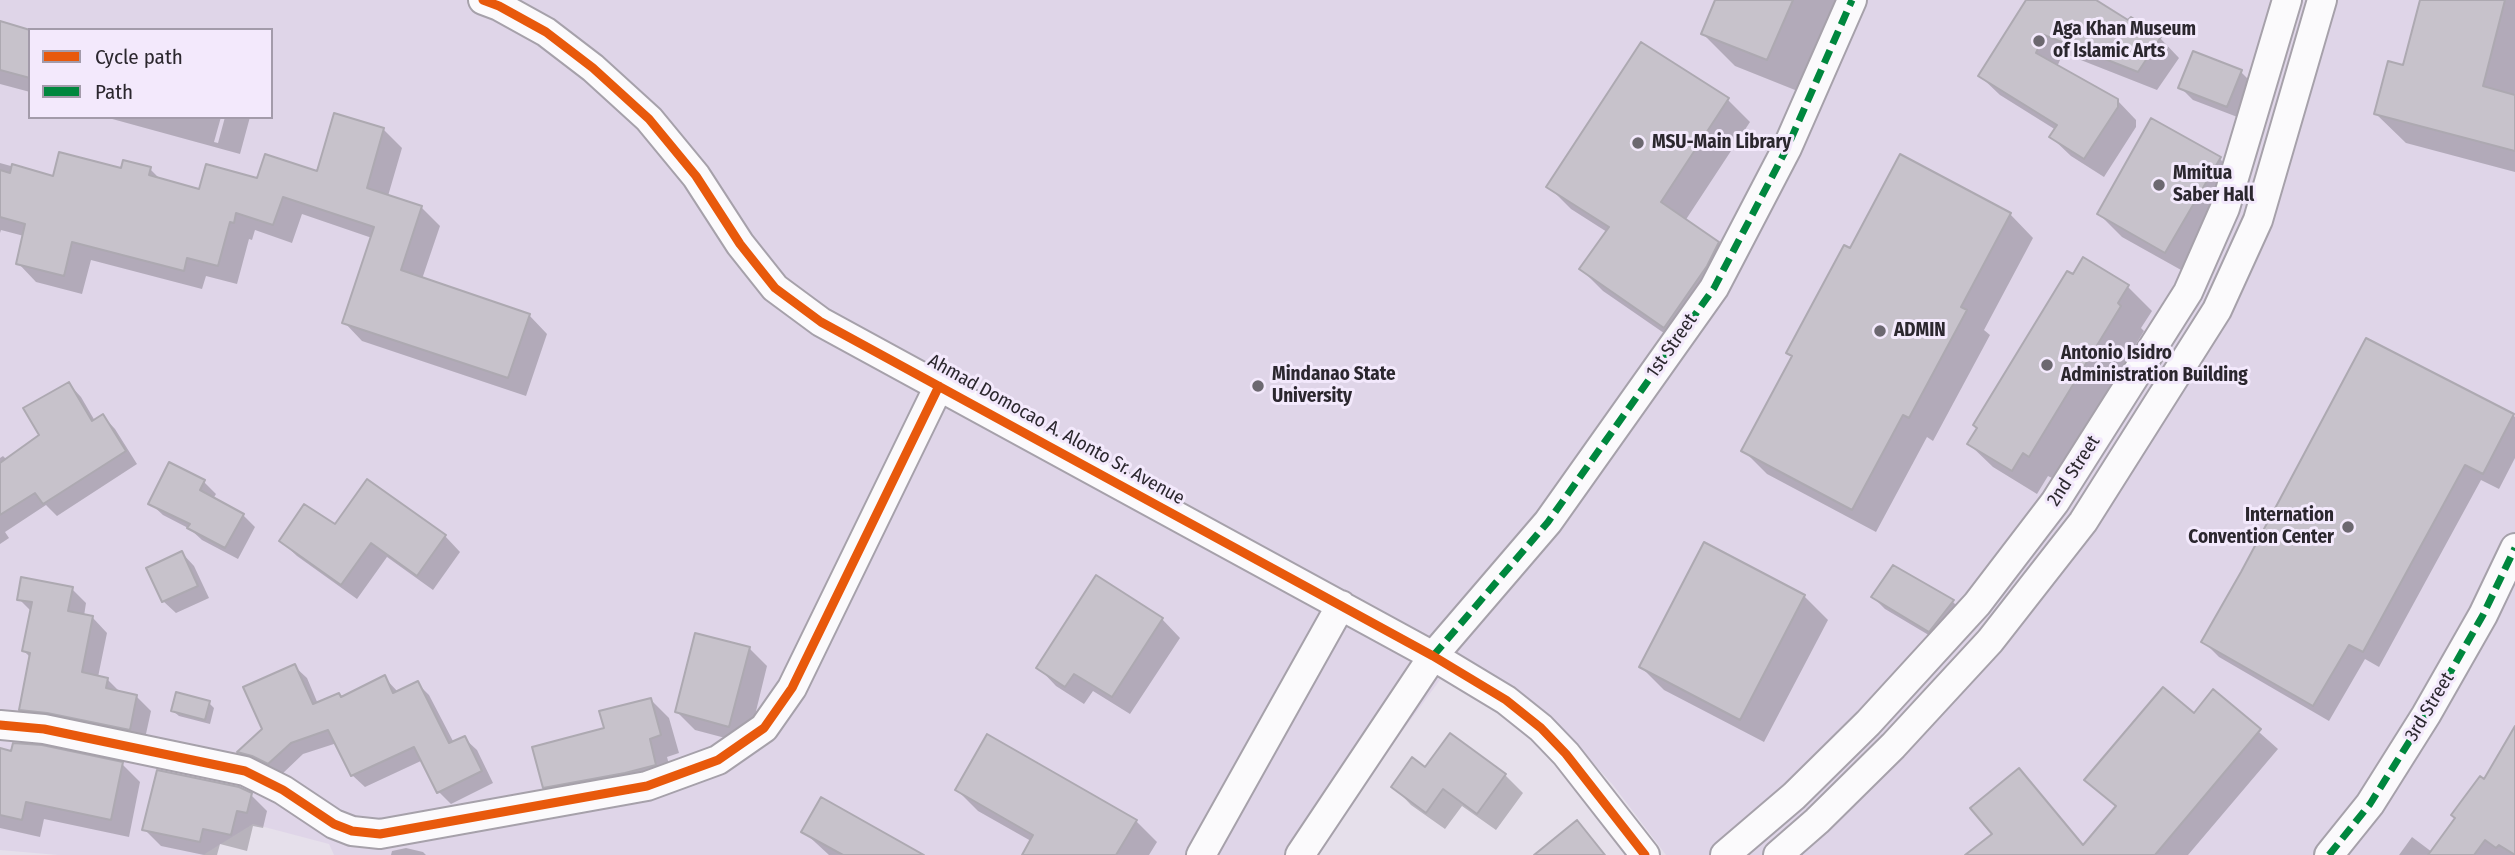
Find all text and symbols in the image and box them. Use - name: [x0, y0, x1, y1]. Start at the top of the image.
- place label: Aga Khan Museum of Islamic Arts: [2053, 19, 2196, 63]
- legend: [28, 28, 273, 119]
- marker: Aga Khan Museum of Islamic Arts: [2031, 33, 2047, 49]
- text: Cycle path: [95, 44, 183, 70]
- text: Path: [95, 79, 133, 105]
- place label: MSU-Main Library: [1652, 132, 1791, 154]
- marker: MSU-Main Library: [1630, 135, 1646, 151]
- place label: Mmitua Saber Hall: [2173, 163, 2254, 207]
- marker: Mmitua Saber Hall: [2151, 177, 2167, 193]
- street label: 1st Street: [1642, 310, 1702, 382]
- place label: ADMIN: [1894, 320, 1946, 342]
- marker: ADMIN: [1872, 323, 1888, 339]
- place label: Antonio Isidro Administration Building: [2061, 343, 2248, 387]
- street label: Ahmad Domocao A. Alonto Sr. Avenue: [924, 350, 1188, 510]
- marker: Antonio Isidro Administration Building: [2039, 357, 2055, 373]
- place label: Mindanao State University: [1272, 364, 1396, 408]
- marker: Mindanao State University: [1250, 378, 1266, 394]
- street label: 2nd Street: [2043, 431, 2105, 511]
- place label: Internation Convention Center: [2188, 505, 2334, 549]
- marker: Internation Convention Center: [2340, 519, 2356, 535]
- street label: 3rd Street: [2401, 669, 2459, 745]

